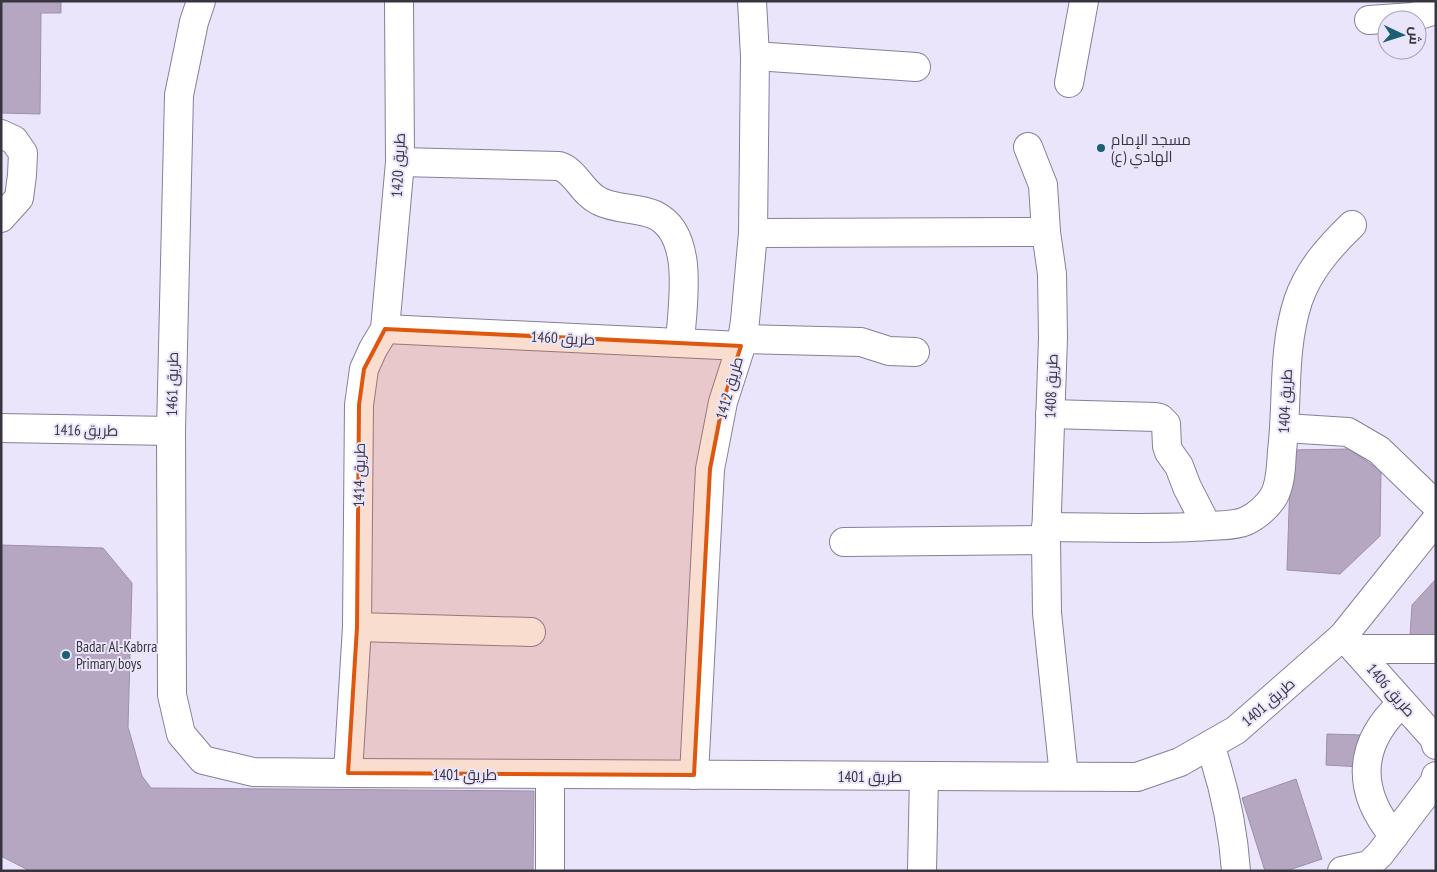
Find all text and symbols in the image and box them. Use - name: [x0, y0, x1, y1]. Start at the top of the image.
- north arrow: [1377, 10, 1427, 60]
- text: ش: [1405, 26, 1425, 46]
- place label: مسجد الإمام الهادي (ع): [1111, 130, 1191, 169]
- street label: طريق 1420: [387, 132, 410, 198]
- marker: مسجد الإمام الهادي (ع): [1095, 142, 1107, 154]
- street label: طريق 1460: [530, 327, 596, 350]
- street label: طريق 1461: [162, 352, 183, 416]
- street label: طريق 1408: [1040, 353, 1063, 419]
- street label: طريق 1412: [711, 354, 748, 422]
- street label: طريق 1404: [1274, 368, 1297, 434]
- street label: طريق 1416: [54, 420, 118, 441]
- street label: طريق 1414: [349, 443, 370, 507]
- place label: Badar Al-Kabrra Primary boys: [76, 637, 157, 673]
- marker: Badar Al-Kabrra Primary boys: [60, 649, 72, 661]
- street label: طريق 1406: [1362, 659, 1419, 721]
- street label: طريق 1401: [1237, 674, 1299, 731]
- street label: طريق 1401: [433, 765, 497, 785]
- street label: طريق 1401: [838, 767, 902, 787]

